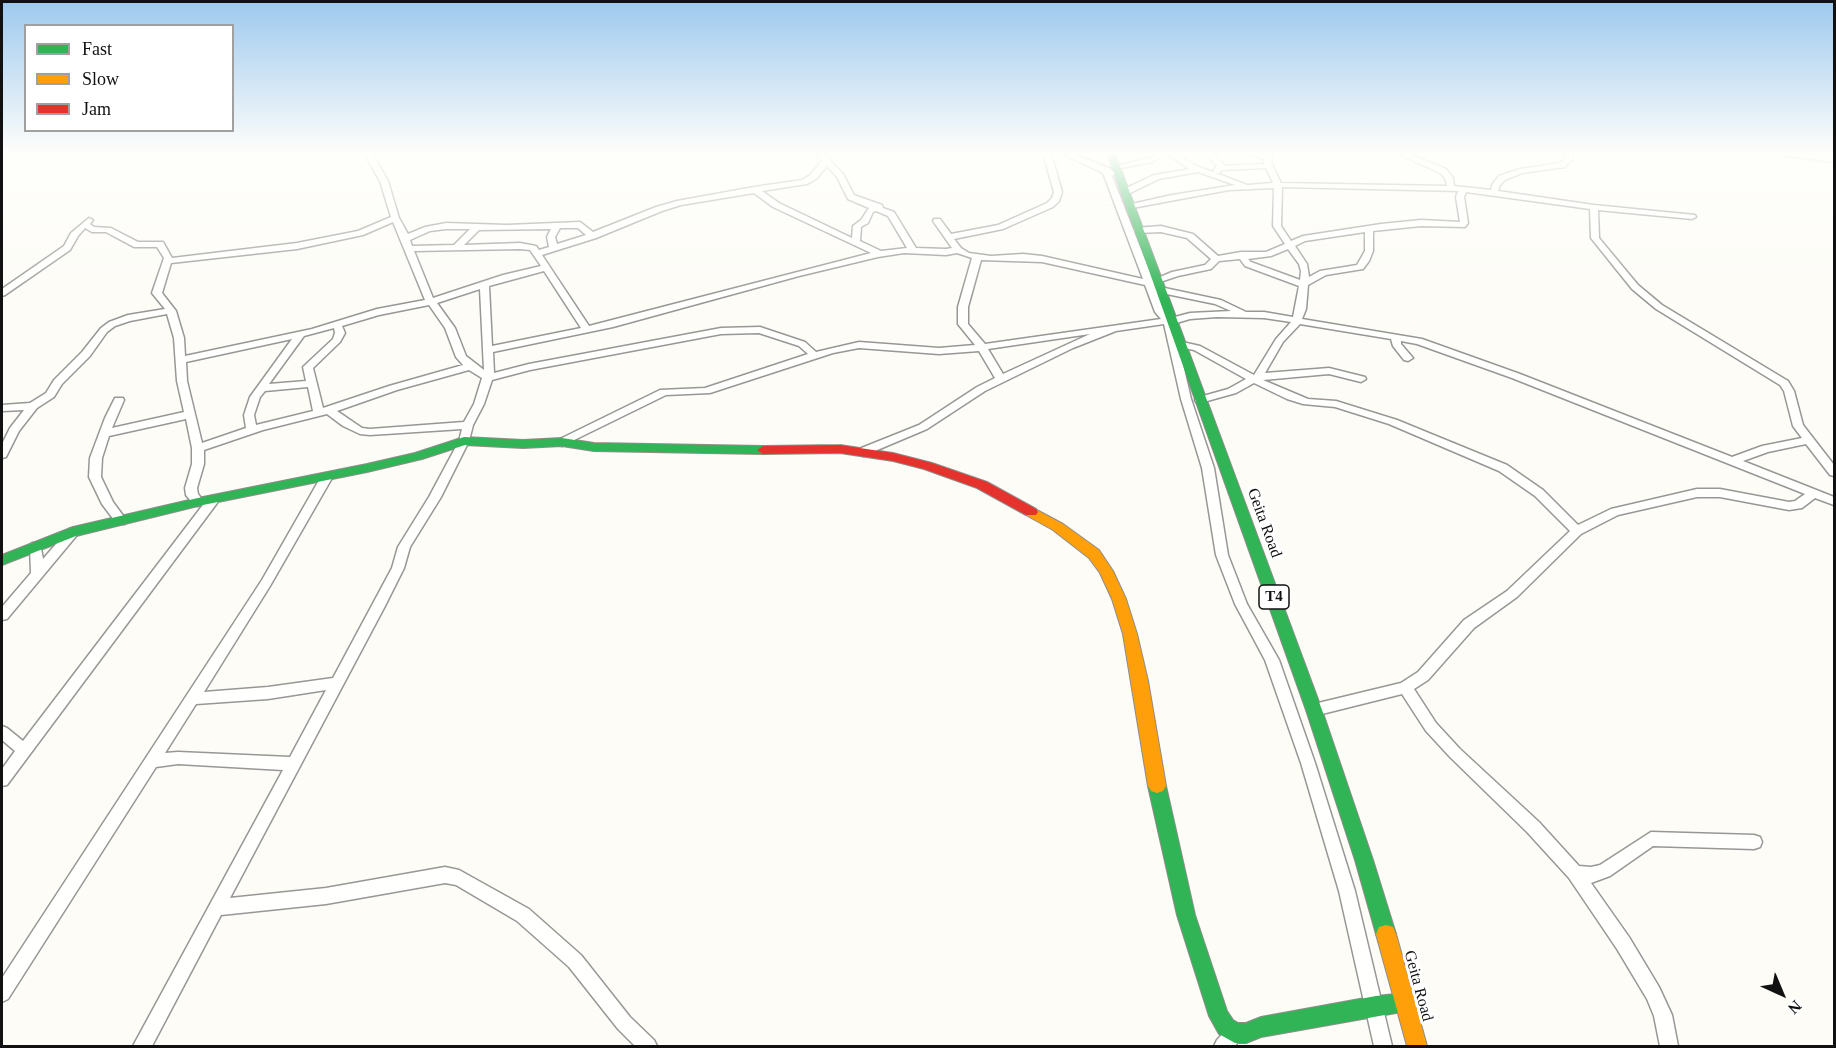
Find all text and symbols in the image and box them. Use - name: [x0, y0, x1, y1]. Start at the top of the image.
- legend: [24, 24, 234, 132]
- text: Fast: [82, 39, 112, 59]
- text: Slow: [82, 69, 119, 89]
- text: Jam: [82, 99, 111, 119]
- street label: Geita Road: [1243, 486, 1285, 560]
- road number: T4: [1259, 585, 1289, 609]
- street label: Geita Road: [1399, 949, 1437, 1023]
- north arrow: [1752, 964, 1812, 1024]
- text: N: [1785, 997, 1805, 1017]

